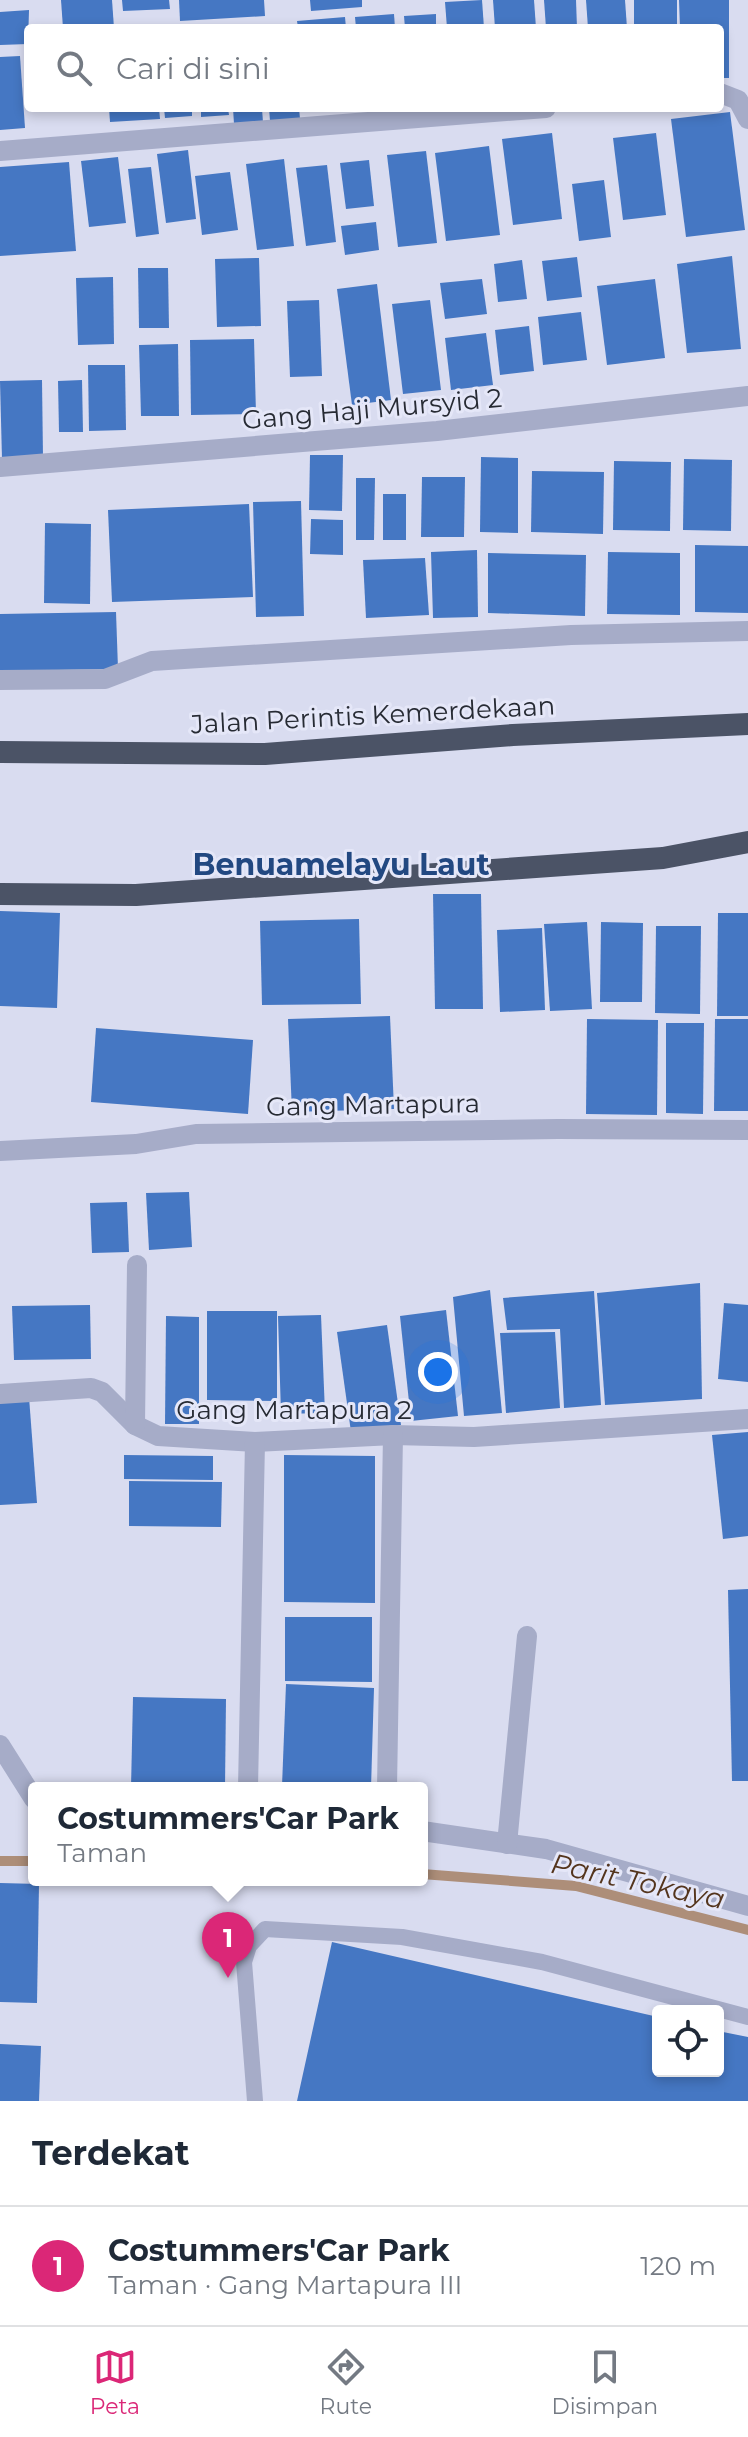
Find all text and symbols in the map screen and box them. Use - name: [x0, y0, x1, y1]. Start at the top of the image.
- search box: [24, 24, 724, 112]
- icon: search: [52, 46, 96, 90]
- text: Cari di sini: [116, 50, 270, 87]
- street label: Gang Haji Mursyid 2: [241, 382, 503, 436]
- street label: Jalan Perintis Kemerdekaan: [189, 689, 556, 741]
- district label: Benuamelayu Laut: [193, 846, 489, 883]
- street label: Gang Martapura: [266, 1087, 480, 1123]
- your location: [418, 1352, 458, 1392]
- street label: Gang Martapura 2: [176, 1394, 412, 1426]
- popup: [28, 1782, 428, 1886]
- text: Costummers'Car Park: [57, 1800, 399, 1837]
- text: Taman: [57, 1837, 147, 1869]
- water label: Parit Tokaya: [548, 1846, 728, 1916]
- pin: 1: [202, 1912, 254, 1978]
- map controls: [652, 2005, 724, 2077]
- button: locate: [652, 2005, 724, 2077]
- text: Terdekat: [32, 2132, 190, 2174]
- text: Costummers'Car Park: [108, 2232, 450, 2269]
- text: 1: [53, 2250, 63, 2282]
- text: 120 m: [640, 2250, 716, 2282]
- text: Taman · Gang Martapura III: [108, 2269, 462, 2301]
- tab: Peta: [90, 2345, 140, 2420]
- tab: Rute: [319, 2345, 372, 2420]
- tab: Disimpan: [551, 2345, 658, 2420]

